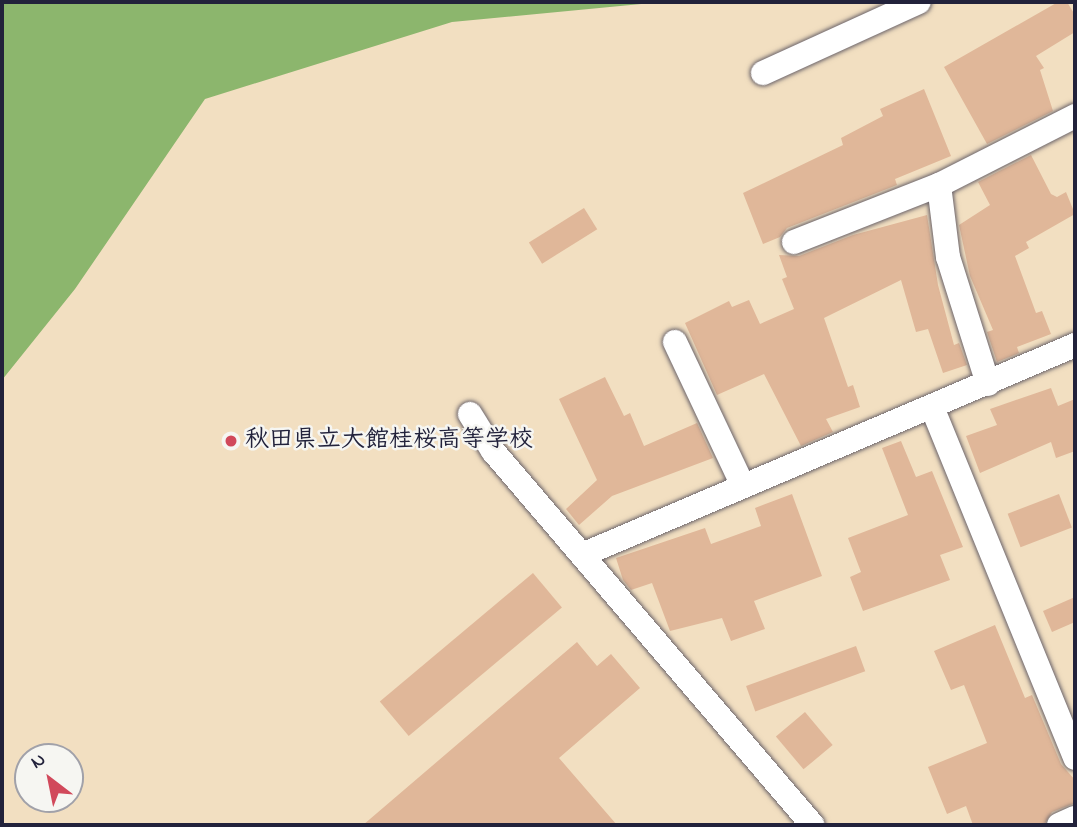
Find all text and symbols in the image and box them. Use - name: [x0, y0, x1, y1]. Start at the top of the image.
- place label: 秋田県立大館桂桜高等学校: [245, 427, 533, 455]
- marker: 秋田県立大館桂桜高等学校: [223, 433, 239, 449]
- north arrow: [14, 743, 84, 813]
- text: N: [26, 747, 51, 776]

